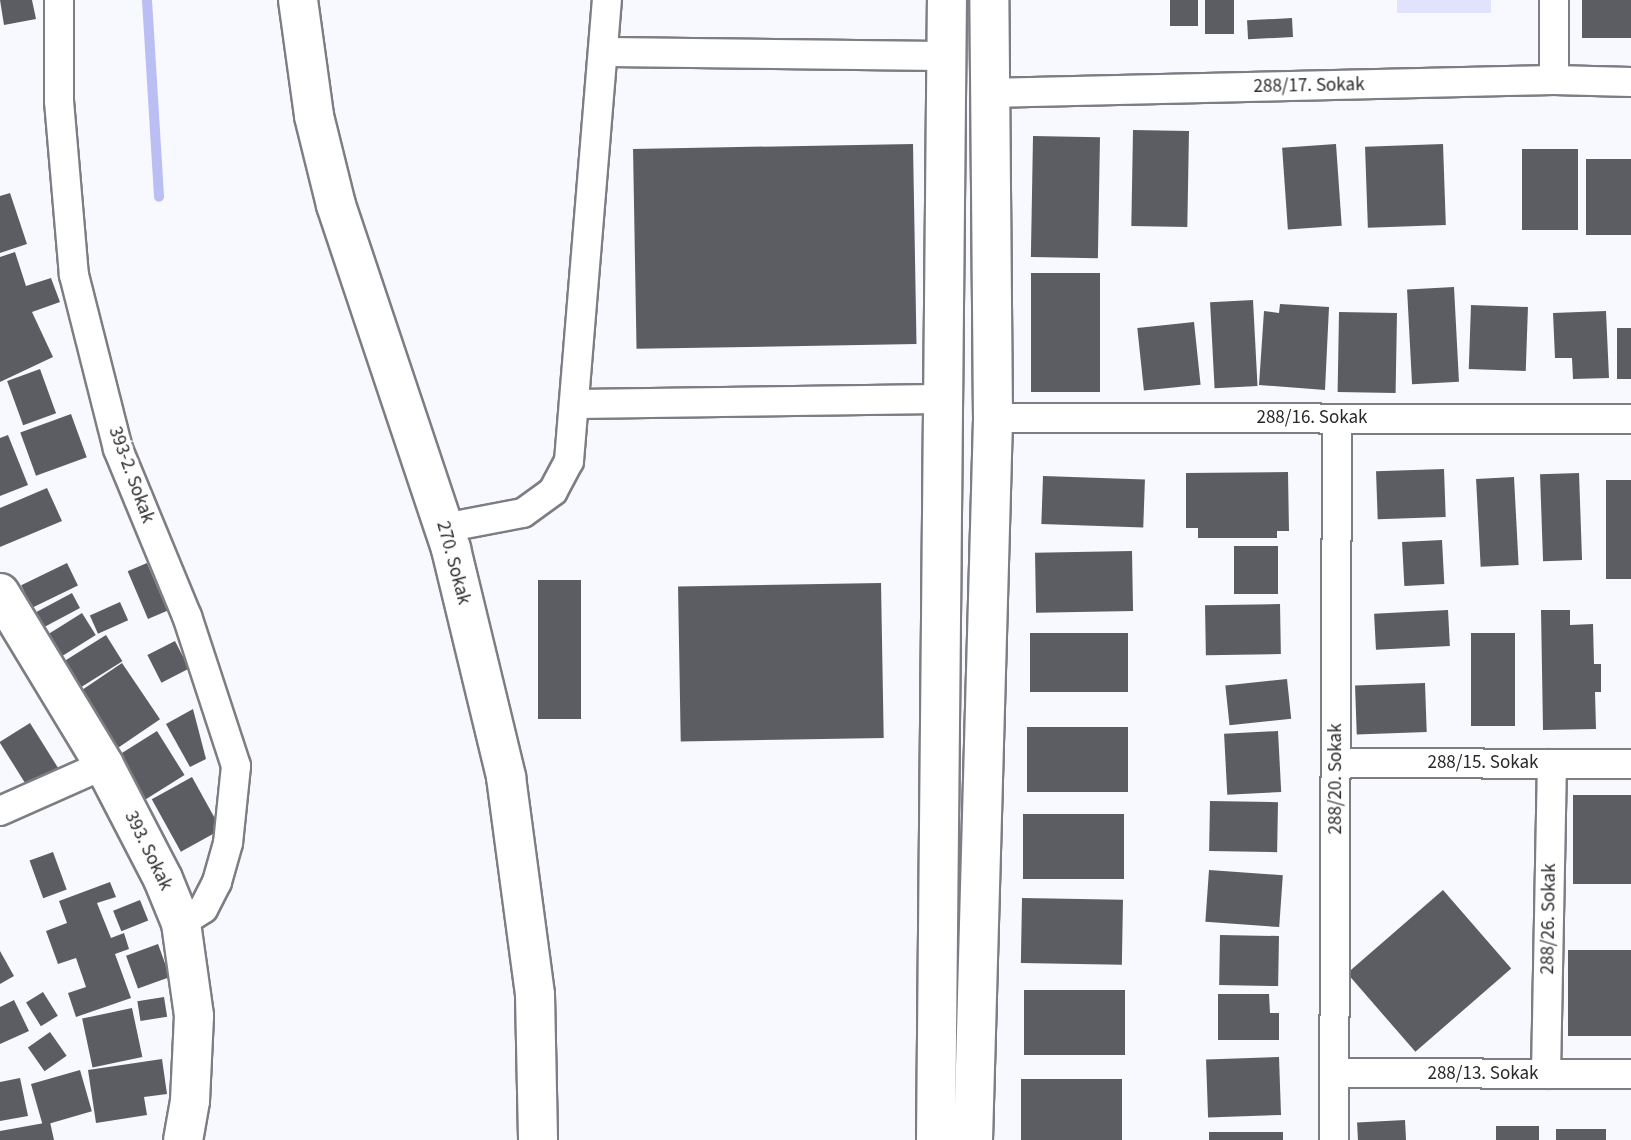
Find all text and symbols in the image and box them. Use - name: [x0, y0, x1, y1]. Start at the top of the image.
- street label: 288/17. Sokak: [1253, 74, 1365, 98]
- street label: 288/16. Sokak: [1256, 407, 1368, 429]
- street label: 393-2. Sokak: [103, 424, 159, 526]
- street label: 270. Sokak: [431, 519, 475, 607]
- street label: 288/20. Sokak: [1325, 723, 1347, 835]
- street label: 288/15. Sokak: [1427, 752, 1539, 774]
- street label: 393. Sokak: [119, 808, 177, 894]
- street label: 288/26. Sokak: [1537, 863, 1561, 975]
- street label: 288/13. Sokak: [1427, 1063, 1539, 1085]

